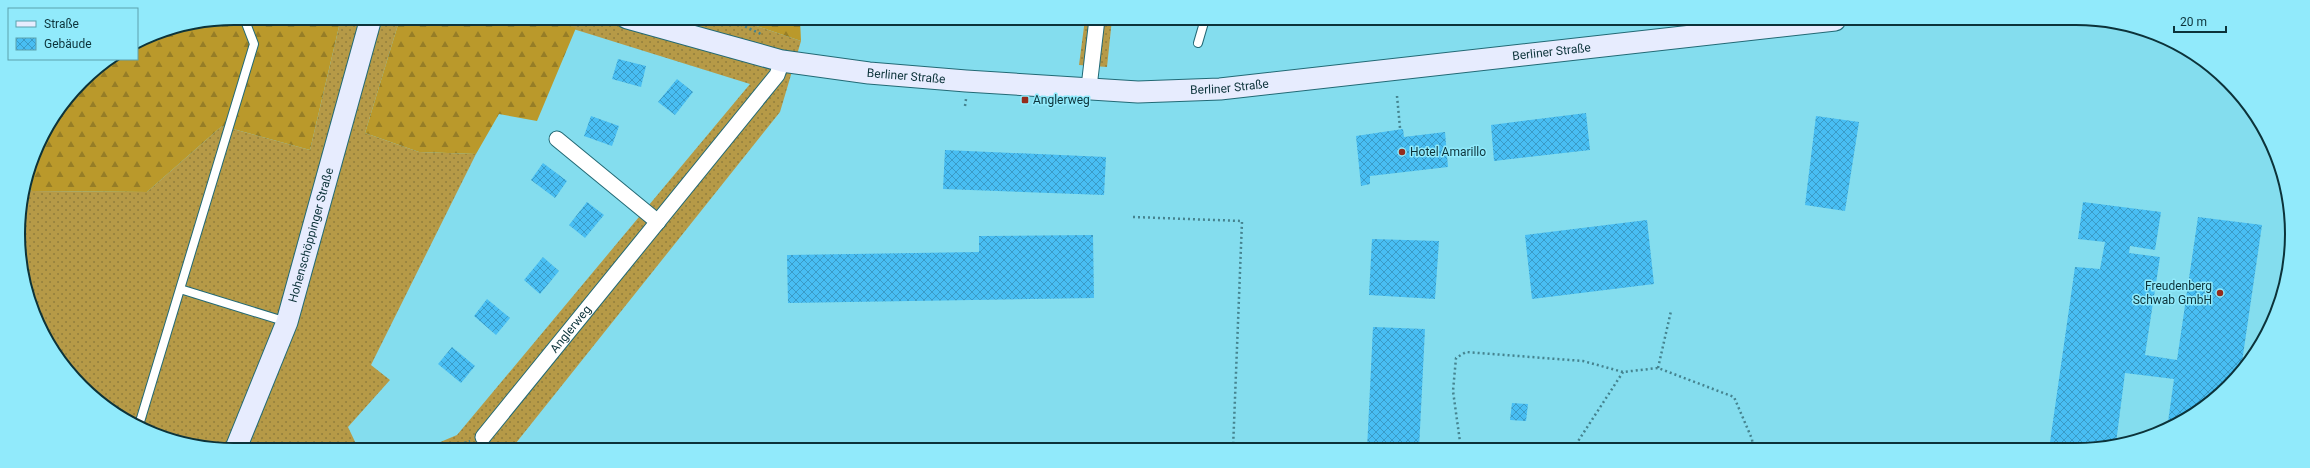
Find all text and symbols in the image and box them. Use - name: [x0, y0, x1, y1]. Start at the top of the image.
- legend: [8, 8, 138, 60]
- scale bar: [2174, 8, 2226, 34]
- text: 20 m: [2180, 15, 2207, 29]
- text: Straße: [44, 17, 79, 31]
- text: Gebäude: [44, 37, 92, 51]
- street label: Berliner Straße: [1512, 40, 1591, 63]
- street label: Berliner Straße: [866, 66, 946, 86]
- street label: Berliner Straße: [1190, 77, 1269, 97]
- place label: Anglerweg: [1033, 93, 1090, 107]
- marker: Anglerweg: [1020, 95, 1030, 105]
- place label: Hotel Amarillo: [1410, 145, 1486, 159]
- marker: Hotel Amarillo: [1397, 147, 1407, 157]
- street label: Hohenschöppinger Straße: [286, 166, 336, 304]
- place label: Freudenberg Schwab GmbH: [2133, 279, 2212, 307]
- marker: Freudenberg Schwab GmbH: [2215, 288, 2225, 298]
- street label: Anglerweg: [547, 303, 594, 356]

